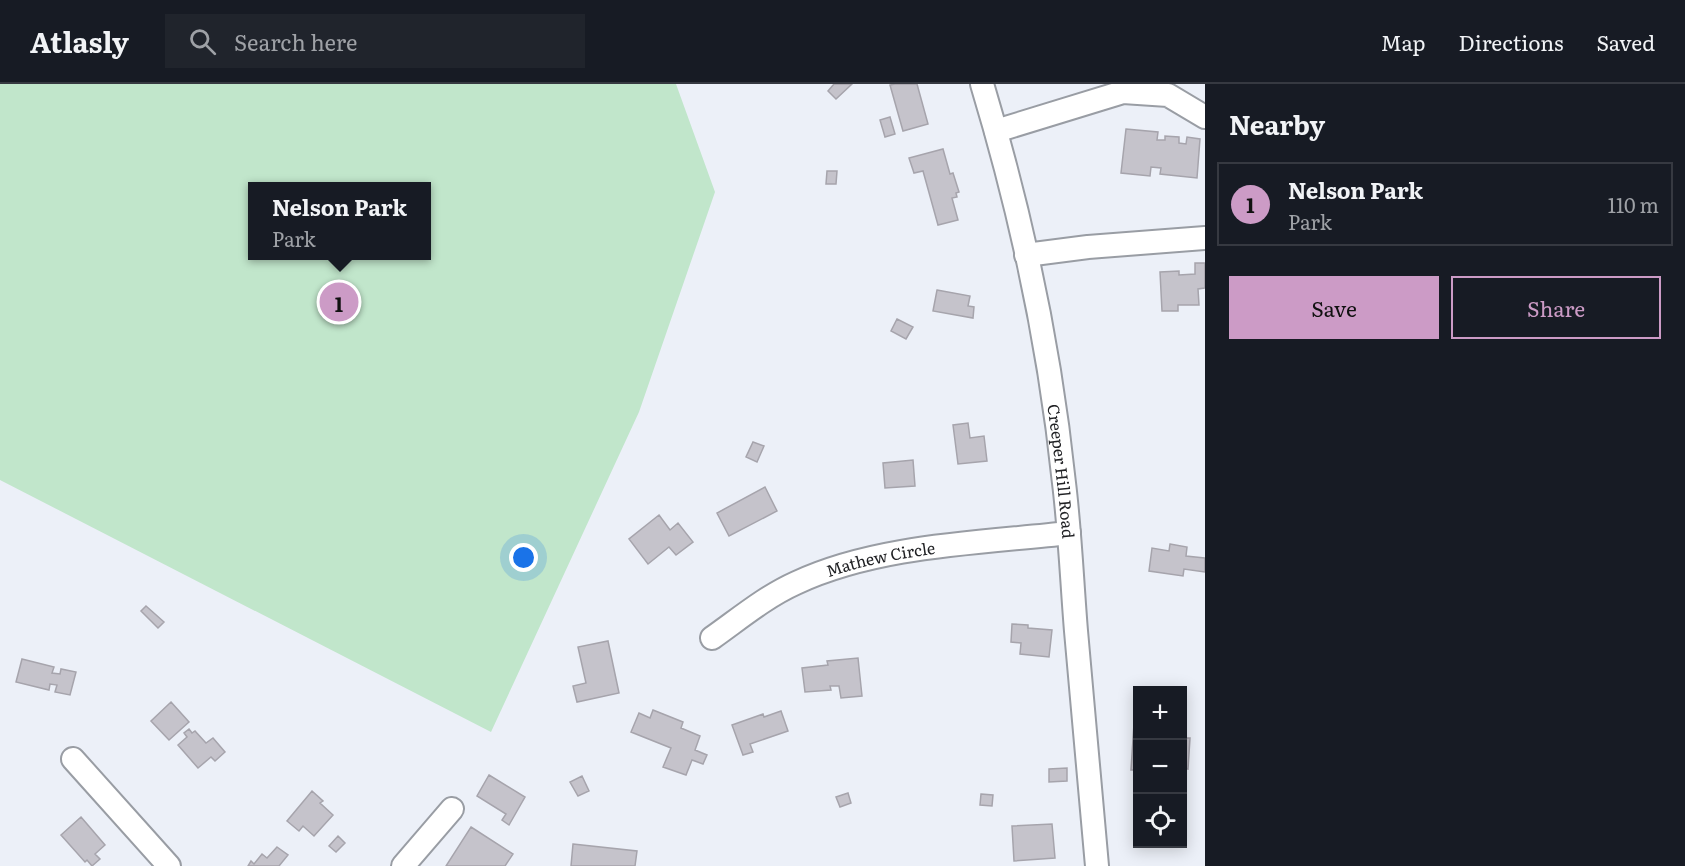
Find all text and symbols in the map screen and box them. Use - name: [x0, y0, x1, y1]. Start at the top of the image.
- search box: [165, 14, 585, 68]
- text: Atlasly: [30, 20, 129, 62]
- icon: search: [186, 25, 219, 58]
- text: Search here: [234, 25, 357, 58]
- text: Map: [1381, 26, 1426, 57]
- text: Directions: [1459, 26, 1564, 57]
- text: Saved: [1597, 26, 1655, 57]
- text: Nearby: [1229, 104, 1325, 143]
- text: Nelson Park: [1288, 173, 1423, 206]
- popup: [248, 182, 431, 260]
- text: 1: [1246, 189, 1255, 219]
- text: 110 m: [1608, 189, 1659, 219]
- text: Nelson Park: [272, 190, 407, 223]
- text: Park: [1288, 206, 1332, 236]
- text: Park: [272, 223, 316, 253]
- button: Save: [1229, 276, 1439, 339]
- button: Share: [1451, 276, 1661, 339]
- pin: 1: [320, 280, 358, 324]
- street label: Creeper Hill Road: [1042, 402, 1081, 540]
- street label: Mathew Circle: [823, 535, 937, 582]
- your location: [509, 543, 538, 572]
- map controls: [1133, 686, 1187, 848]
- button: +: [1133, 686, 1187, 740]
- button: −: [1133, 740, 1187, 794]
- button: locate: [1133, 794, 1187, 848]

